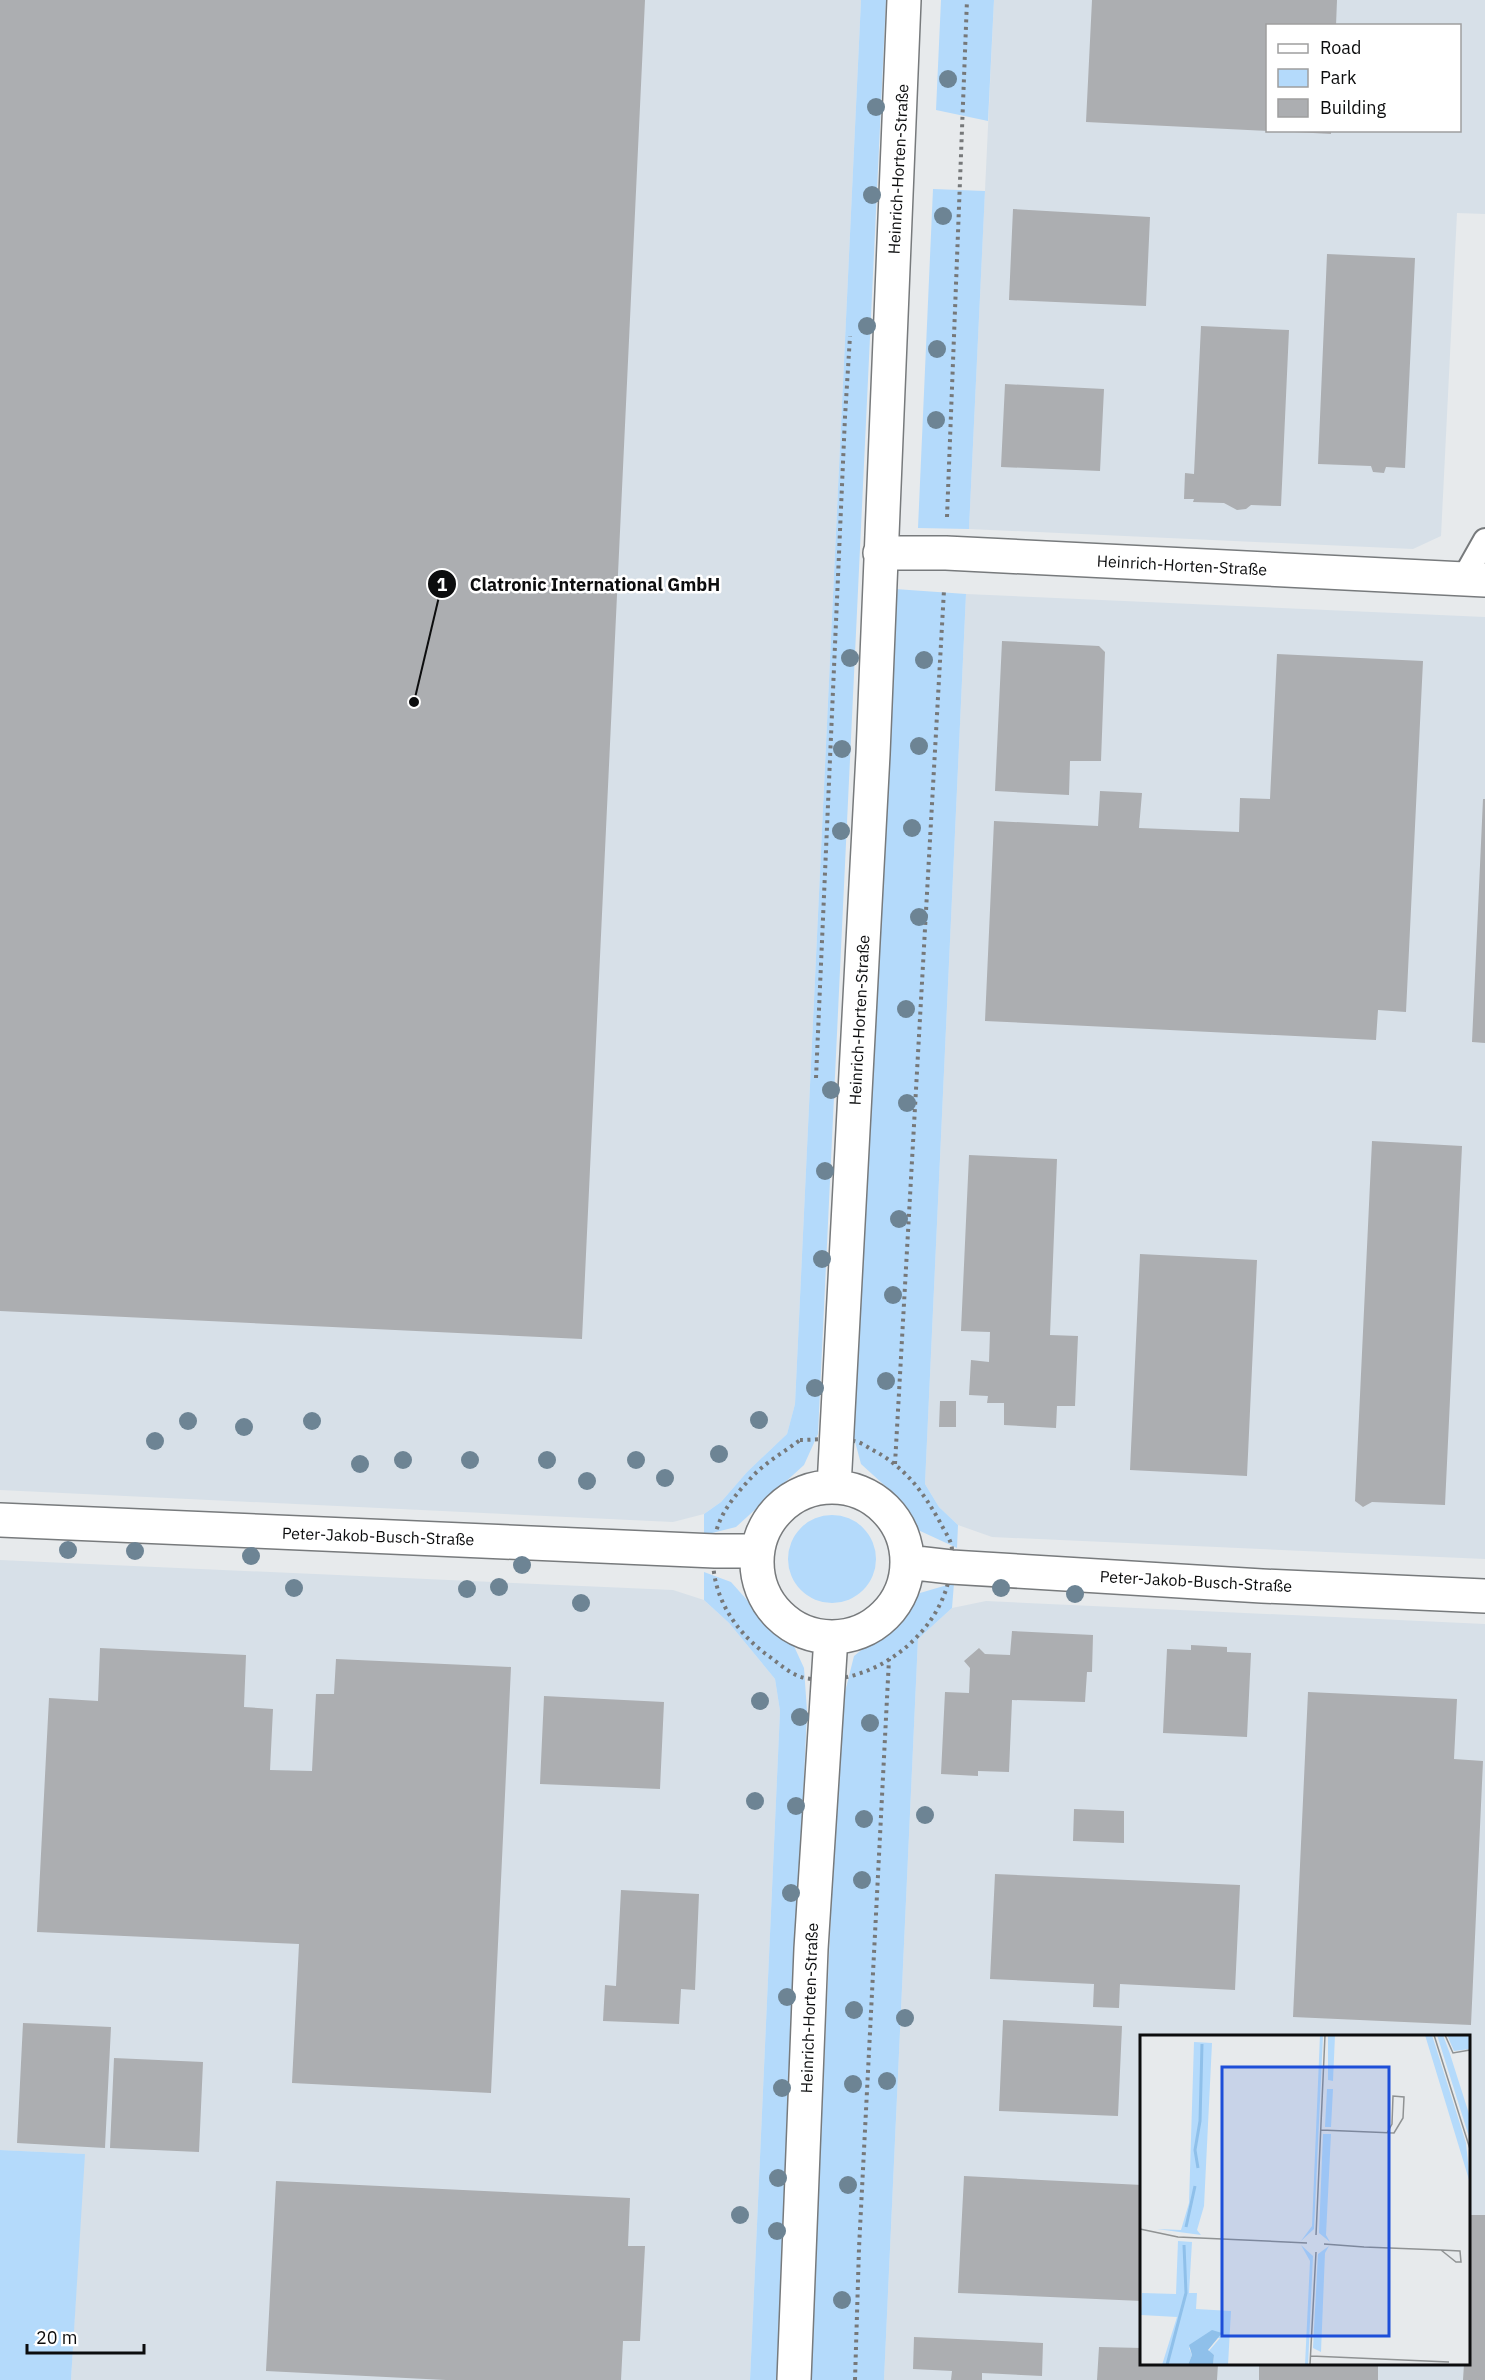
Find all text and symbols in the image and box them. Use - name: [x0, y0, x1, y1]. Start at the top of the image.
- legend: [1266, 24, 1461, 132]
- text: Road: [1320, 36, 1361, 59]
- text: Park: [1320, 66, 1357, 89]
- street label: Heinrich-Horten-Straße: [884, 83, 912, 255]
- text: Building: [1320, 96, 1387, 119]
- street label: Heinrich-Horten-Straße: [1096, 551, 1268, 579]
- callout: Clatronic International GmbH: [427, 566, 732, 602]
- text: 1: [437, 573, 448, 596]
- text: Clatronic International GmbH: [470, 573, 720, 596]
- street label: Heinrich-Horten-Straße: [845, 934, 873, 1106]
- street label: Peter-Jakob-Busch-Straße: [281, 1523, 475, 1549]
- street label: Peter-Jakob-Busch-Straße: [1099, 1566, 1293, 1596]
- street label: Heinrich-Horten-Straße: [796, 1922, 822, 2094]
- inset map: [1140, 2035, 1470, 2365]
- scale bar: [27, 2317, 144, 2355]
- text: 20 m: [36, 2326, 78, 2349]

